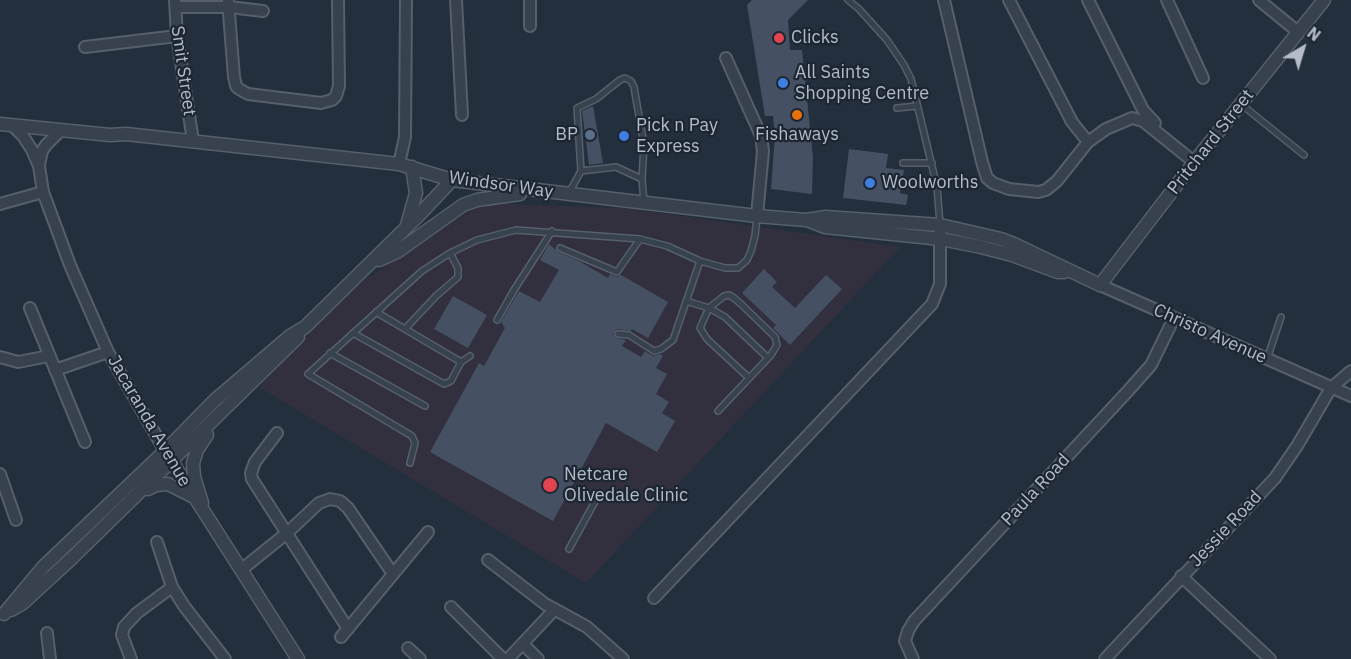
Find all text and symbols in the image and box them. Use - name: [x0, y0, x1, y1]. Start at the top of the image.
- north arrow: [1273, 18, 1333, 78]
- text: N: [1303, 22, 1325, 45]
- street label: Smit Street: [166, 25, 200, 117]
- place label: Clicks: [791, 27, 839, 49]
- marker: Clicks: [772, 31, 786, 45]
- place label: All Saints Shopping Centre: [795, 62, 929, 104]
- marker: All Saints Shopping Centre: [776, 76, 790, 90]
- street label: Pritchard Street: [1163, 85, 1259, 199]
- marker: Fishaways: [790, 108, 804, 122]
- place label: Pick n Pay Express: [636, 115, 718, 158]
- place label: BP: [555, 124, 578, 146]
- place label: Fishaways: [755, 124, 839, 146]
- marker: BP: [583, 128, 597, 142]
- marker: Pick n Pay Express: [617, 129, 631, 143]
- street label: Windsor Way: [447, 167, 555, 203]
- place label: Woolworths: [882, 172, 979, 194]
- marker: Woolworths: [863, 176, 877, 190]
- street label: Christo Avenue: [1150, 299, 1270, 369]
- street label: Jacaranda Avenue: [103, 351, 195, 491]
- street label: Paula Road: [997, 449, 1075, 531]
- place label: Netcare Olivedale Clinic: [564, 464, 688, 506]
- marker: Netcare Olivedale Clinic: [541, 476, 559, 494]
- street label: Jessie Road: [1185, 486, 1267, 572]

